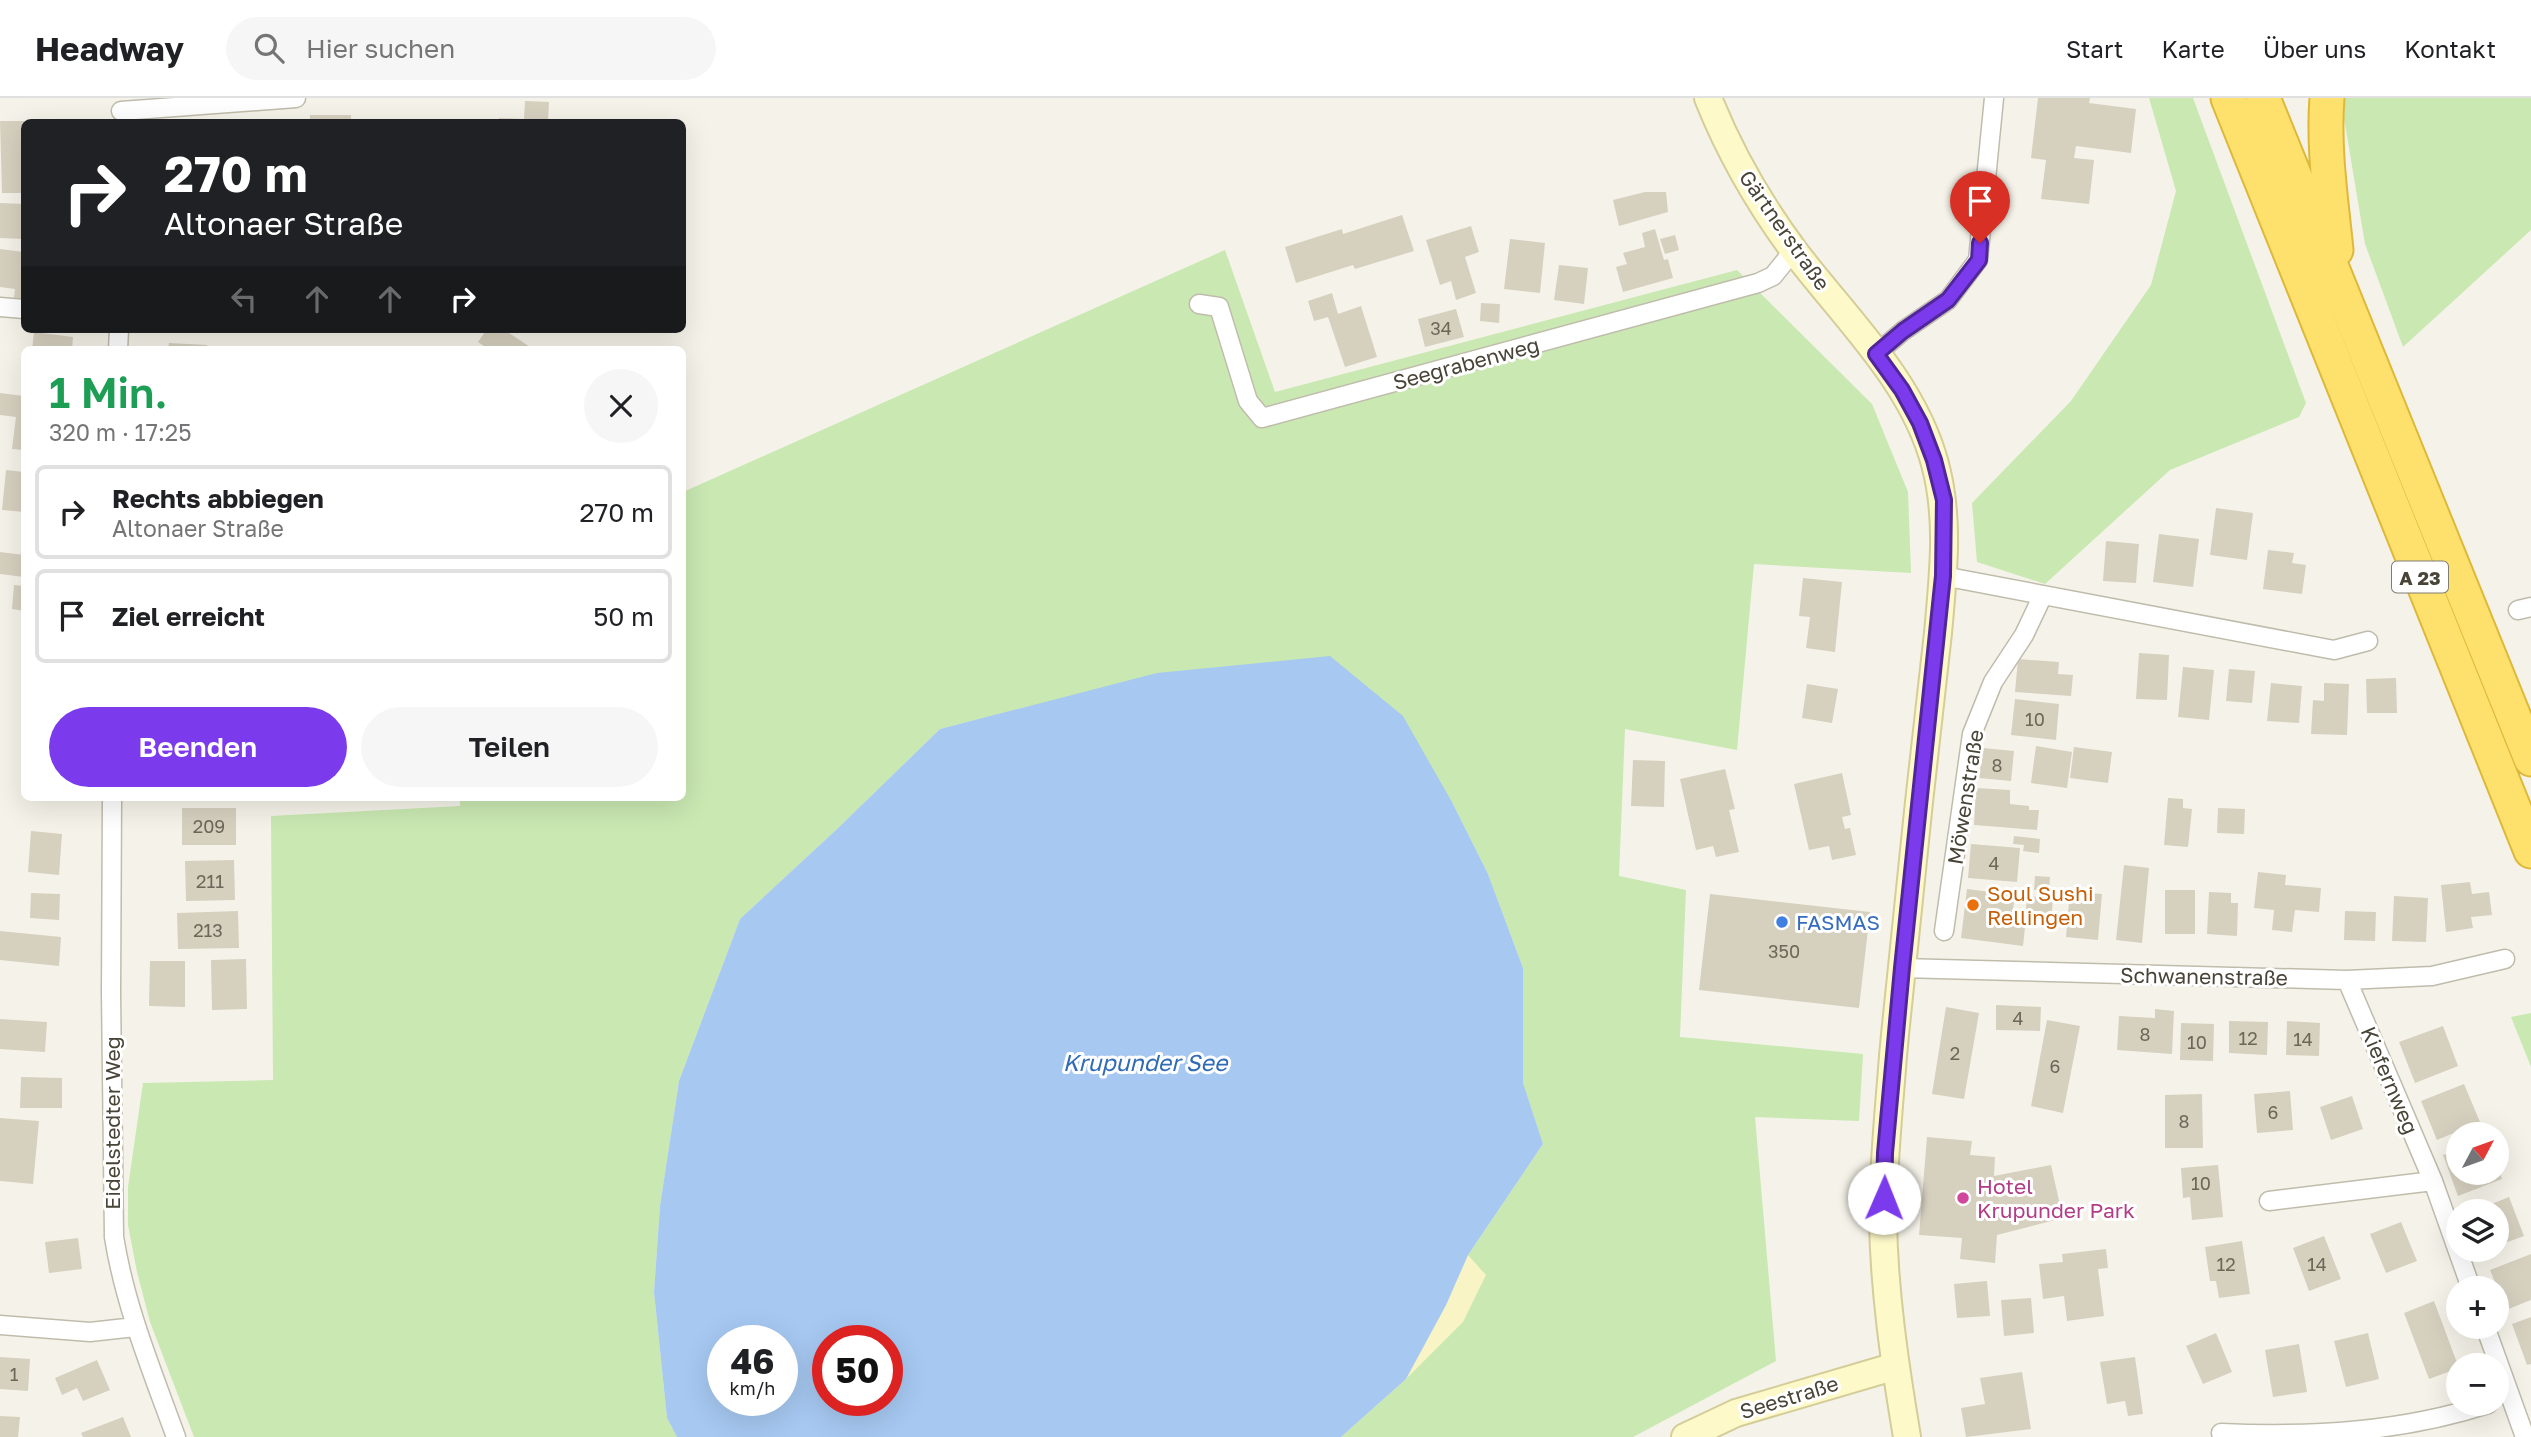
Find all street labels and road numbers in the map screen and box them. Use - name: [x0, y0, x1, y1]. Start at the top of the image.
- street label: Gärtnerstraße: [1734, 165, 1836, 295]
- street label: Seegrabenweg: [1390, 331, 1542, 395]
- road number: A 23: [2392, 562, 2448, 592]
- street label: Möwenstraße: [1942, 728, 1988, 866]
- street label: Schwanenstraße: [2120, 962, 2288, 990]
- street label: Kiefernweg: [2356, 1022, 2424, 1138]
- street label: Eidelstedter Weg: [99, 1036, 125, 1210]
- street label: Seestraße: [1737, 1370, 1841, 1424]

